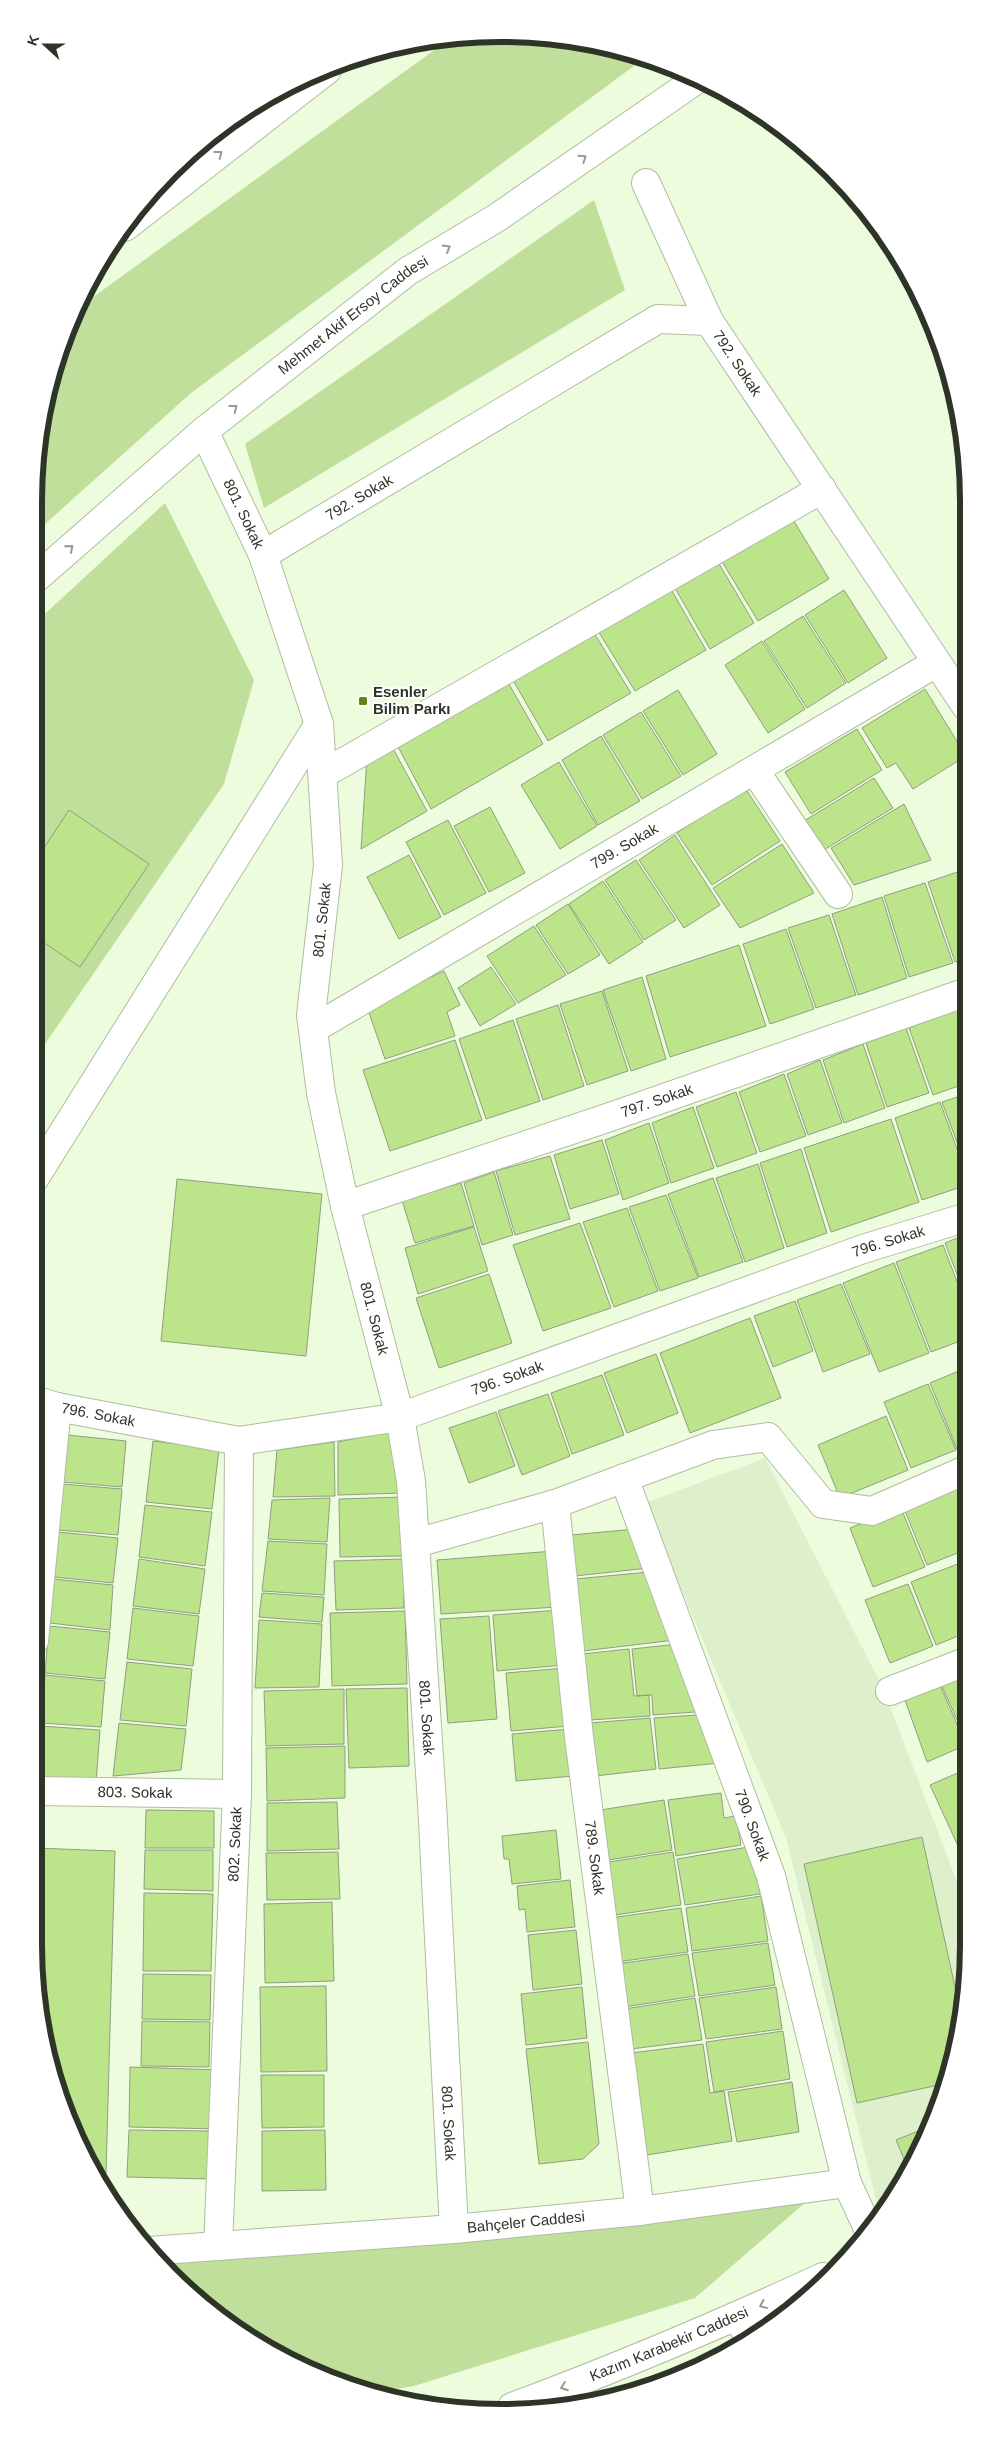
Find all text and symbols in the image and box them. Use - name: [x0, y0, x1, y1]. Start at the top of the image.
- north arrow: [20, 20, 70, 70]
- text: K: [24, 33, 42, 48]
- one-way arrow: [213, 150, 222, 159]
- one-way arrow: [577, 155, 587, 164]
- one-way arrow: [442, 244, 451, 254]
- street label: Mehmet Akif Ersoy Caddesi: [275, 252, 431, 378]
- street label: 792. Sokak: [710, 327, 766, 399]
- one-way arrow: [228, 406, 237, 414]
- street label: 792. Sokak: [322, 470, 396, 524]
- street label: 801. Sokak: [220, 476, 268, 552]
- one-way arrow: [65, 545, 74, 554]
- place label: Esenler Bilim Parkı: [373, 683, 451, 717]
- marker: Esenler Bilim Parkı: [357, 695, 369, 707]
- street label: 799. Sokak: [587, 819, 661, 872]
- street label: 801. Sokak: [309, 881, 334, 958]
- street label: 797. Sokak: [618, 1080, 695, 1121]
- street label: 796. Sokak: [850, 1221, 927, 1260]
- street label: 801. Sokak: [357, 1280, 393, 1357]
- street label: 796. Sokak: [469, 1357, 546, 1398]
- street label: 796. Sokak: [60, 1399, 137, 1430]
- street label: 801. Sokak: [416, 1680, 438, 1756]
- street label: 803. Sokak: [97, 1783, 173, 1801]
- street label: 790. Sokak: [732, 1787, 774, 1864]
- street label: 802. Sokak: [224, 1806, 244, 1882]
- street label: 789. Sokak: [582, 1819, 608, 1897]
- street label: 801. Sokak: [439, 2085, 459, 2162]
- street label: Bahçeler Caddesi: [466, 2207, 586, 2236]
- one-way arrow: [759, 2299, 768, 2309]
- street label: Kazım Karabekir Caddesi: [587, 2303, 751, 2384]
- one-way arrow: [560, 2381, 569, 2391]

